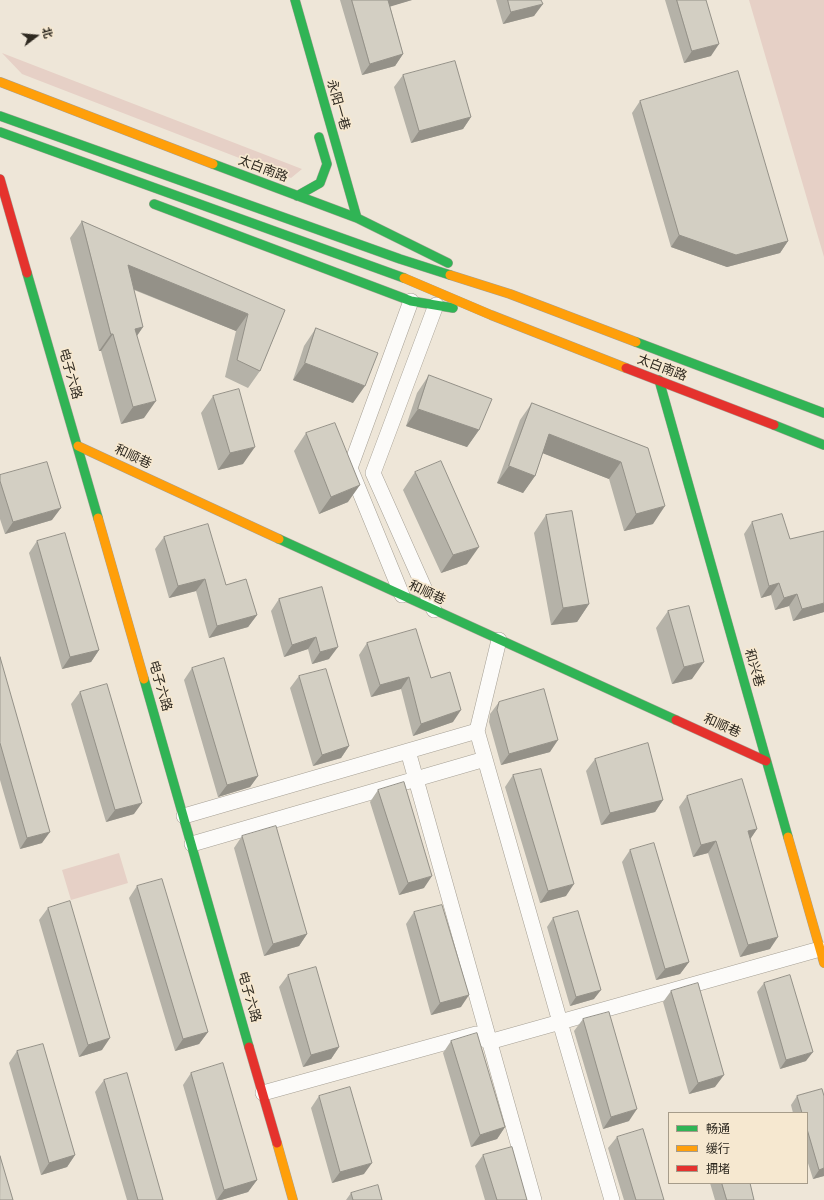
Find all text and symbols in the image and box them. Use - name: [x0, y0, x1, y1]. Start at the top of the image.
- north arrow: [16, 16, 56, 56]
- text: 北: [39, 25, 57, 40]
- street label: 永阳一巷: [323, 78, 353, 132]
- street label: 太白南路: [236, 152, 290, 186]
- street label: 电子六路: [55, 347, 85, 401]
- street label: 太白南路: [635, 351, 689, 385]
- street label: 和顺巷: [112, 442, 154, 472]
- street label: 和顺巷: [406, 578, 448, 608]
- street label: 和兴巷: [741, 647, 767, 689]
- street label: 电子六路: [145, 659, 175, 713]
- street label: 和顺巷: [701, 711, 743, 741]
- street label: 电子六路: [234, 970, 264, 1024]
- legend: [668, 1112, 808, 1184]
- text: 畅通: [706, 1120, 730, 1137]
- text: 缓行: [706, 1140, 730, 1157]
- text: 拥堵: [706, 1160, 730, 1177]

